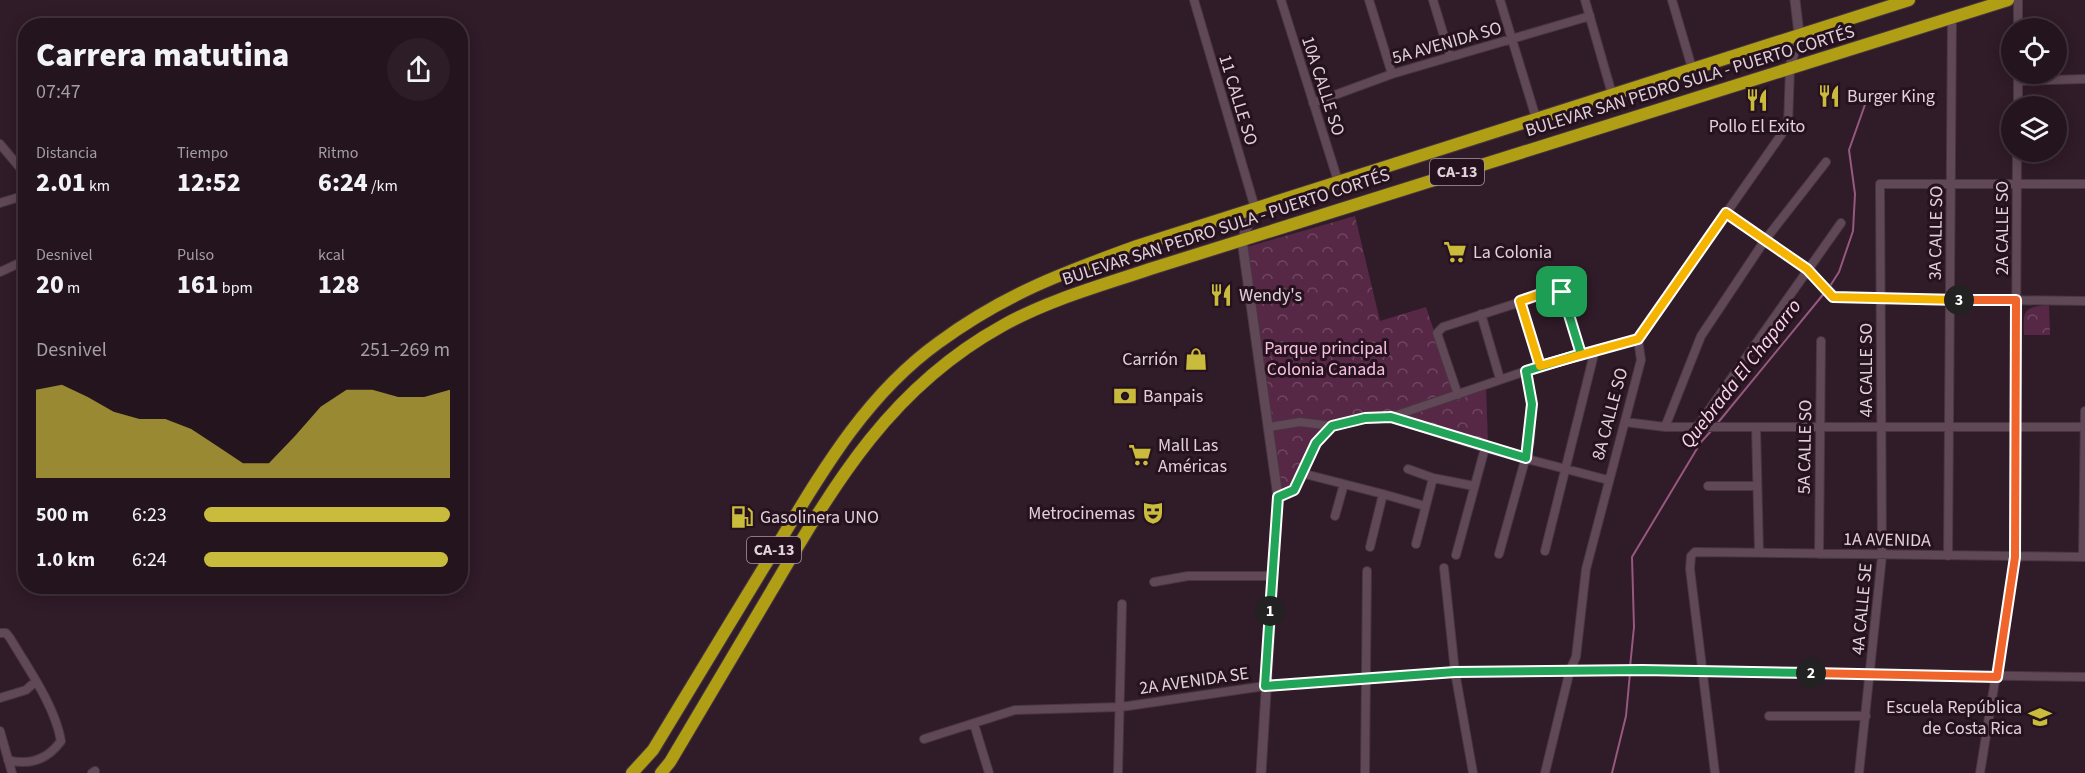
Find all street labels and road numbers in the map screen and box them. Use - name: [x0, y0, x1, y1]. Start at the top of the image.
- street label: 5A AVENIDA SO: [1389, 15, 1505, 71]
- street label: BULEVAR SAN PEDRO SULA - PUERTO CORTÉS: [1522, 19, 1858, 143]
- street label: 10A CALLE SO: [1295, 33, 1351, 139]
- street label: 11 CALLE SO: [1212, 52, 1264, 148]
- road number: CA-13: [1430, 159, 1484, 185]
- street label: BULEVAR SAN PEDRO SULA - PUERTO CORTÉS: [1059, 162, 1393, 292]
- street label: 2A CALLE SO: [1990, 181, 2015, 275]
- street label: 3A CALLE SO: [1923, 185, 1949, 280]
- street label: 4A CALLE SO: [1854, 323, 1879, 417]
- street label: 8A CALLE SO: [1586, 365, 1634, 463]
- street label: 5A CALLE SO: [1792, 399, 1818, 494]
- street label: 1A AVENIDA: [1843, 527, 1931, 553]
- road number: CA-13: [747, 537, 801, 563]
- street label: 4A CALLE SE: [1846, 562, 1878, 656]
- street label: 2A AVENIDA SE: [1138, 661, 1250, 701]

